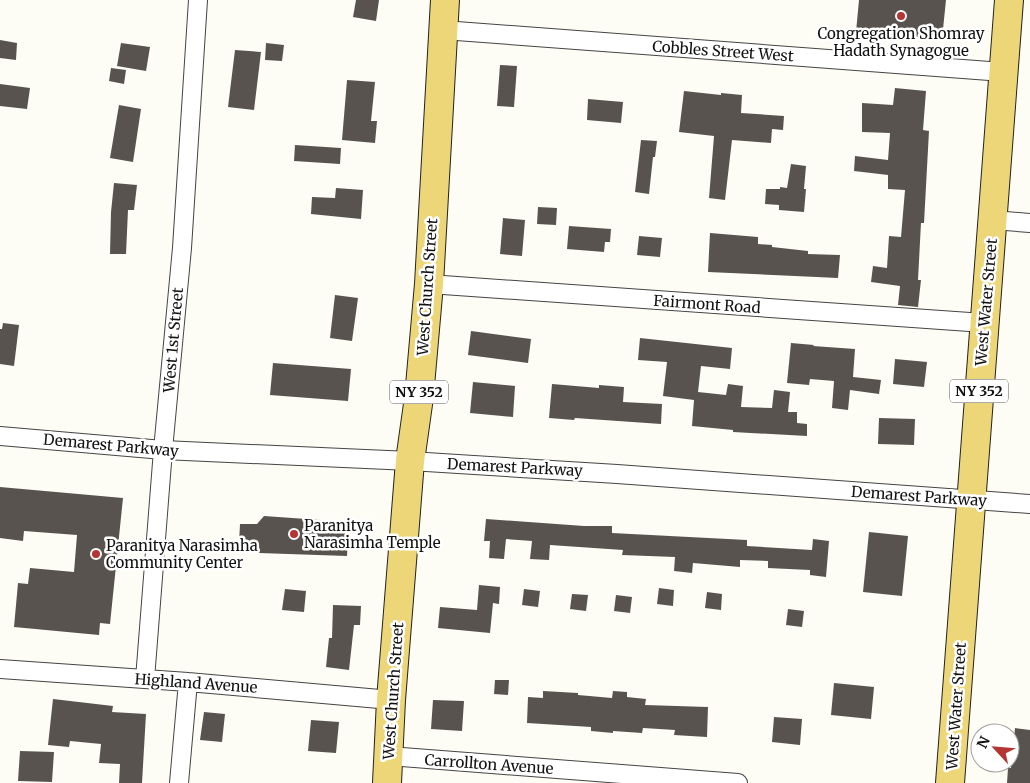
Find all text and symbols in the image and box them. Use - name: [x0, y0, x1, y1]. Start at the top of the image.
- marker: Congregation Shomray Hadath Synagogue: [895, 10, 907, 22]
- place label: Congregation Shomray Hadath Synagogue: [818, 24, 985, 60]
- street label: Cobbles Street West: [652, 37, 794, 65]
- street label: West Church Street: [413, 218, 441, 357]
- street label: West Water Street: [971, 237, 1001, 368]
- street label: West 1st Street: [159, 287, 187, 394]
- street label: Fairmont Road: [653, 291, 761, 317]
- road number: NY 352: [950, 380, 1008, 402]
- road number: NY 352: [390, 381, 448, 404]
- street label: Demarest Parkway: [42, 430, 180, 460]
- street label: Demarest Parkway: [447, 454, 584, 480]
- street label: Demarest Parkway: [851, 482, 988, 510]
- place label: Paranitya Narasimha Temple: [304, 516, 441, 552]
- marker: Paranitya Narasimha Temple: [288, 528, 300, 540]
- place label: Paranitya Narasimha Community Center: [106, 536, 258, 572]
- marker: Paranitya Narasimha Community Center: [90, 548, 102, 560]
- street label: West Church Street: [379, 622, 407, 761]
- street label: West Water Street: [942, 641, 970, 771]
- street label: Highland Avenue: [134, 669, 258, 697]
- north arrow: [970, 723, 1020, 773]
- text: N: [973, 733, 994, 751]
- street label: Carrollton Avenue: [424, 750, 554, 778]

